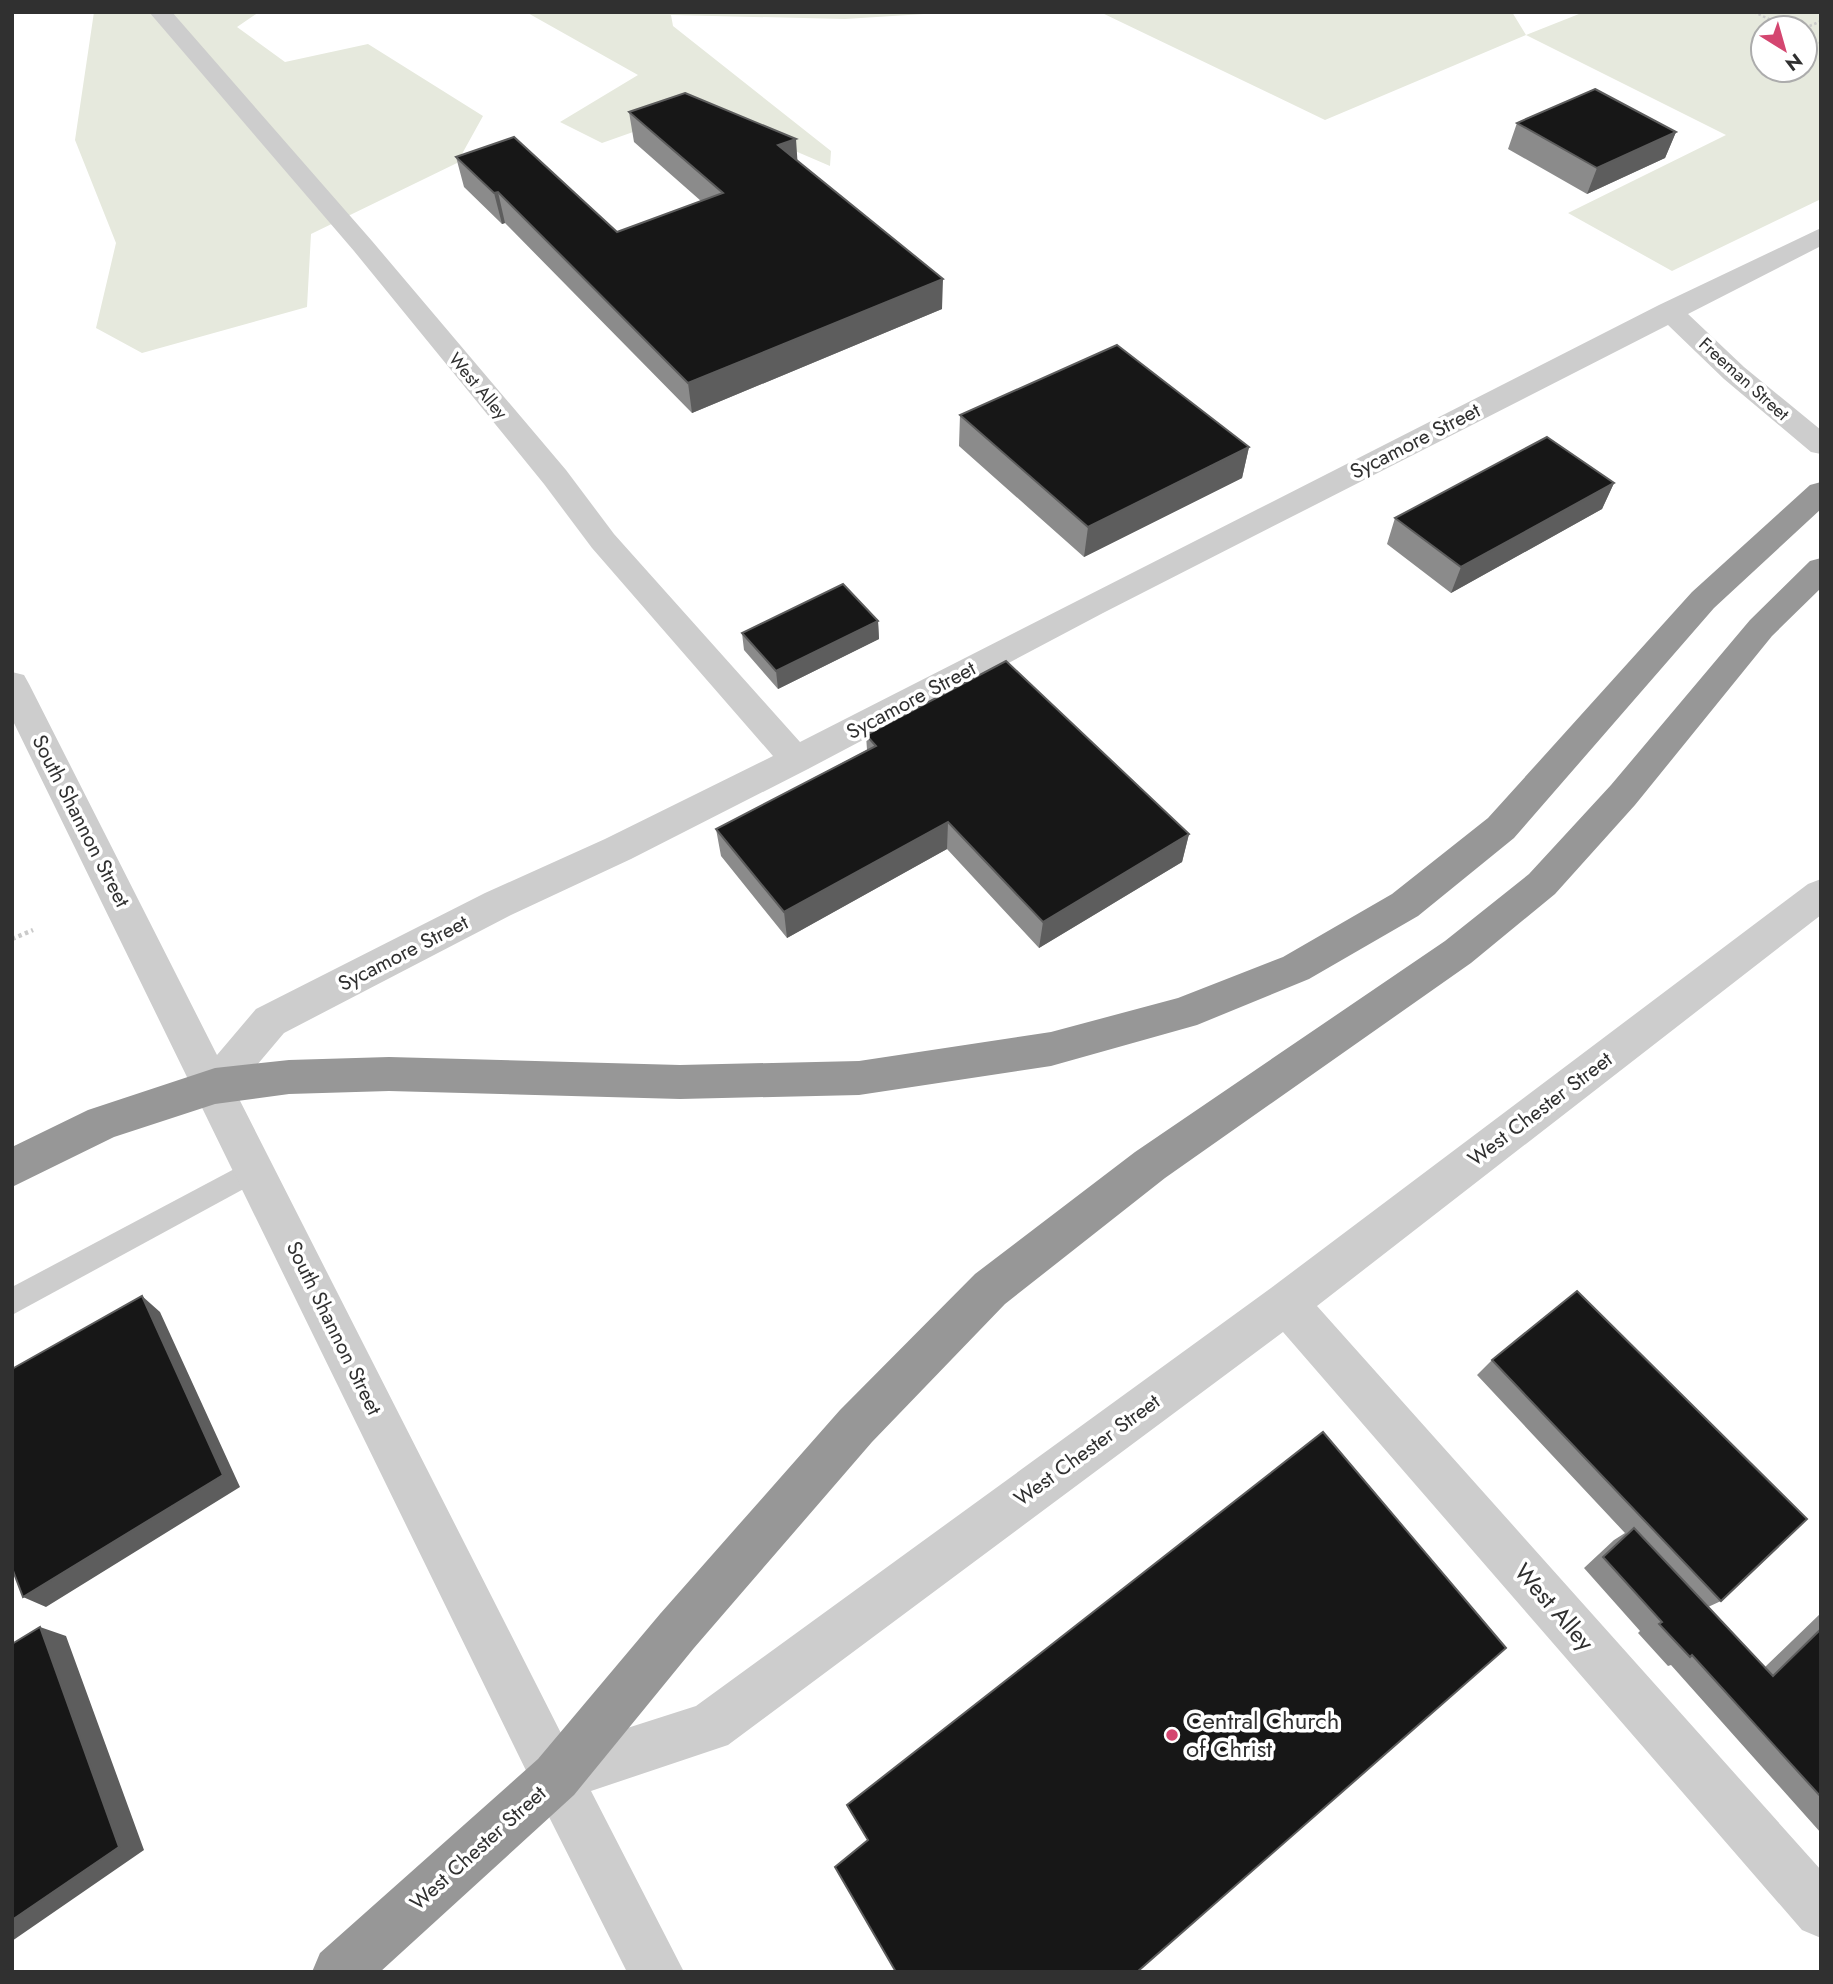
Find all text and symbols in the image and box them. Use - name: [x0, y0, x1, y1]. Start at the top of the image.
- north arrow: [1749, 14, 1819, 84]
- text: N: [1780, 47, 1808, 78]
- street label: Freeman Street: [1693, 331, 1795, 427]
- street label: West Alley: [442, 347, 514, 425]
- street label: Sycamore Street: [1345, 395, 1485, 487]
- street label: Sycamore Street: [841, 653, 981, 747]
- street label: South Shannon Street: [25, 730, 137, 912]
- street label: Sycamore Street: [333, 907, 473, 999]
- street label: West Chester Street: [1462, 1045, 1618, 1173]
- street label: South Shannon Street: [279, 1236, 389, 1420]
- street label: West Chester Street: [1008, 1387, 1166, 1513]
- street label: West Alley: [1506, 1555, 1603, 1659]
- place label: Central Church of Christ: [1186, 1703, 1339, 1766]
- marker: Central Church of Christ: [1164, 1727, 1180, 1743]
- street label: West Chester Street: [403, 1779, 553, 1917]

